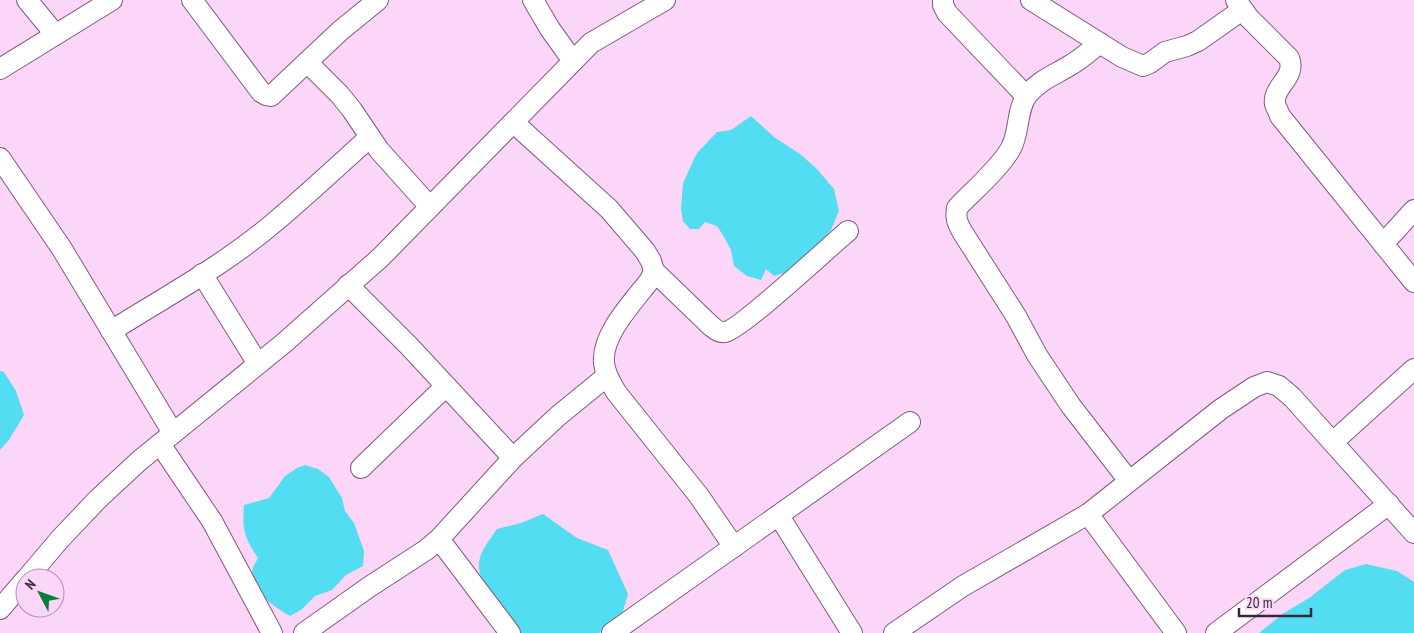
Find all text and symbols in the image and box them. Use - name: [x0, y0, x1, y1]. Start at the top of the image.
- north arrow: [15, 568, 65, 618]
- text: N: [21, 576, 39, 593]
- scale bar: [1239, 586, 1312, 618]
- text: 20 m: [1246, 593, 1272, 612]

